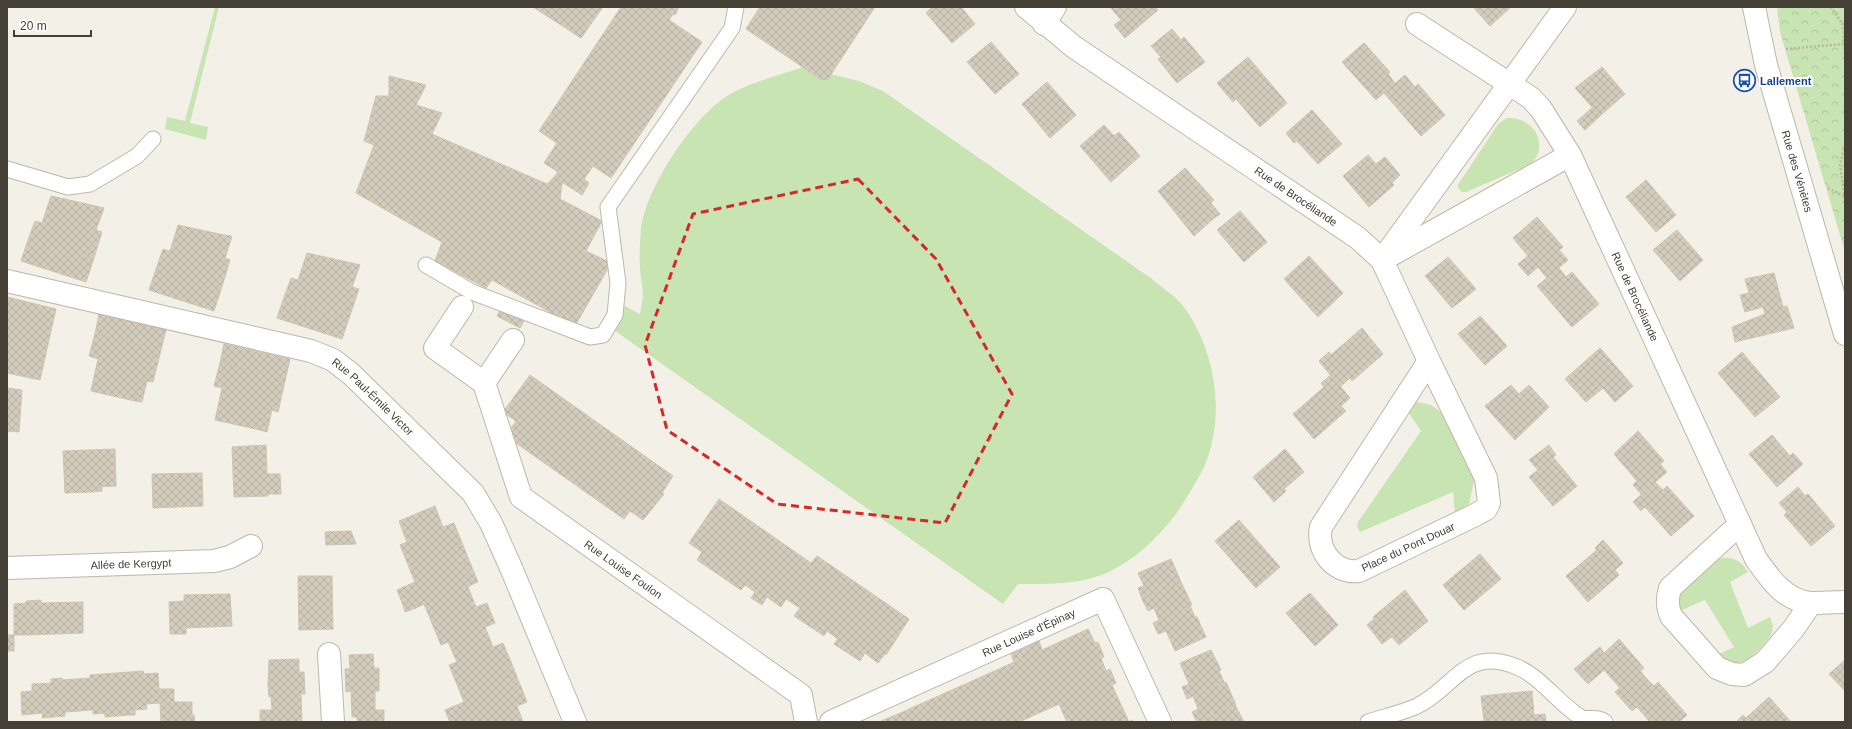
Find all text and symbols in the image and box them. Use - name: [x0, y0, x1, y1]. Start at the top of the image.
- scale bar: [14, 12, 91, 38]
- text: 20 m: [20, 19, 47, 33]
- bus stop icon: Lallement: [1732, 68, 1758, 94]
- place label: Lallement: [1760, 75, 1812, 87]
- street label: Rue des Vénètes: [1780, 129, 1815, 214]
- street label: Rue de Brocéliande: [1252, 164, 1339, 228]
- street label: Rue de Brocéliande: [1609, 250, 1661, 343]
- street label: Rue Paul-Émile Victor: [330, 356, 416, 438]
- street label: Place du Pont Douar: [1359, 520, 1457, 574]
- street label: Rue Louise Foulon: [582, 538, 665, 601]
- street label: Allée de Kergypt: [90, 556, 172, 571]
- street label: Rue Louise d'Épinay: [980, 606, 1078, 659]

